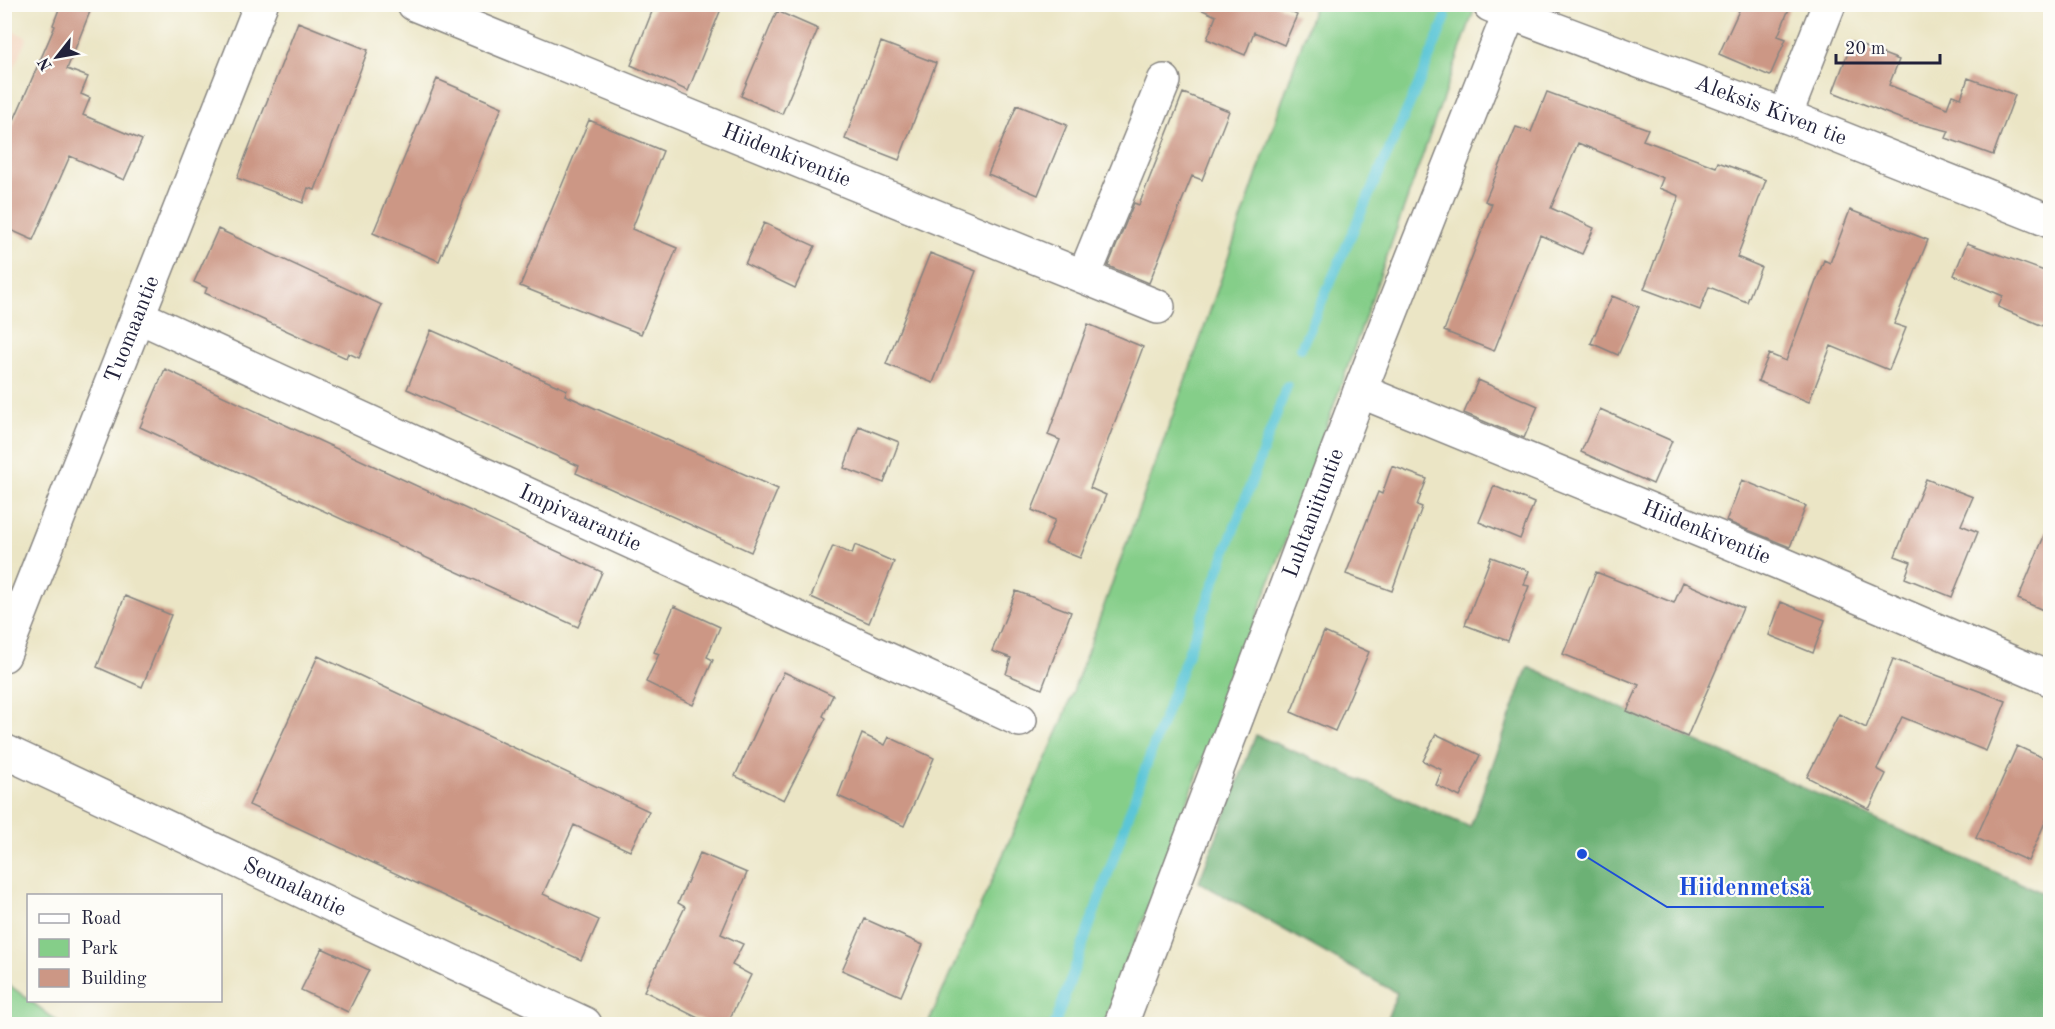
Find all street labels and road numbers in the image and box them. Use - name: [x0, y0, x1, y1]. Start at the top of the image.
- street label: Aleksis Kiven tie: [1692, 72, 1850, 150]
- street label: Hiidenkiventie: [719, 120, 854, 192]
- street label: Tuomaantie: [101, 273, 164, 386]
- street label: Luhtaniituntie: [1280, 446, 1348, 581]
- street label: Impivaarantie: [516, 481, 645, 556]
- street label: Hiidenkiventie: [1639, 497, 1773, 569]
- street label: Seunalantie: [240, 854, 349, 921]

